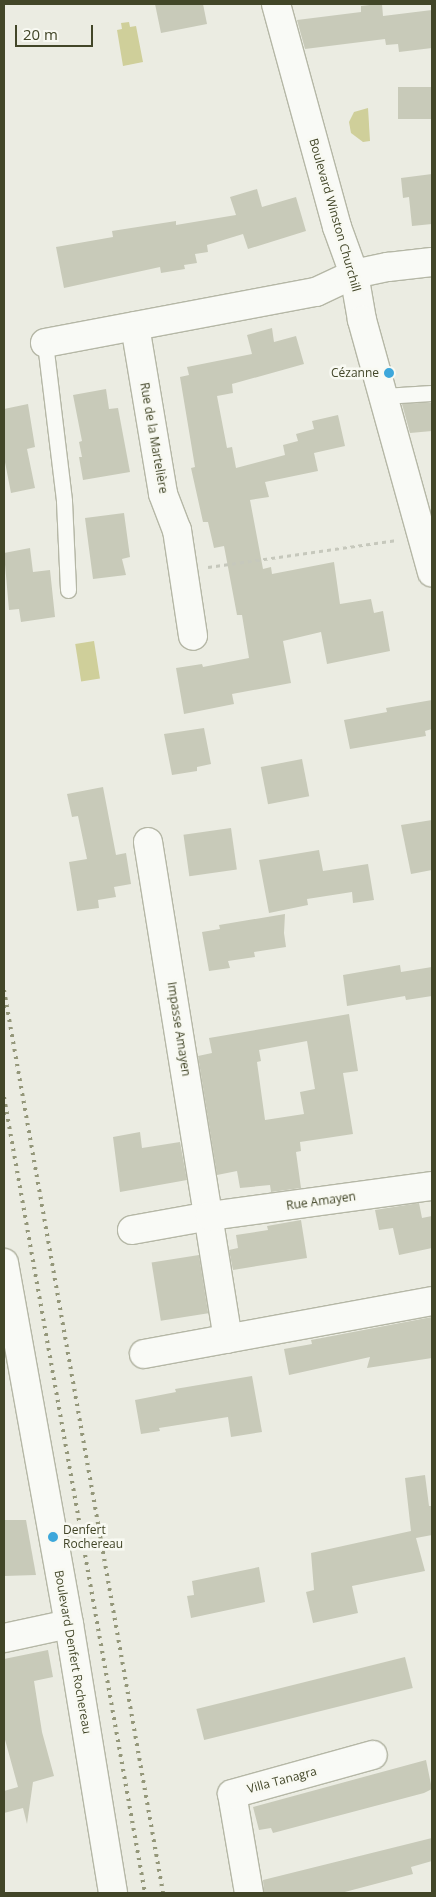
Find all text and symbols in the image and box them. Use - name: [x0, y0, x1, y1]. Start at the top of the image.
- scale bar: [18, 15, 95, 47]
- text: 20 m: [23, 24, 58, 44]
- street label: Boulevard Winston Churchill: [306, 137, 364, 293]
- place label: Cézanne: [331, 366, 379, 380]
- marker: Cézanne: [383, 367, 395, 379]
- street label: Rue de la Martelière: [137, 381, 171, 495]
- street label: Impasse Amayen: [164, 981, 194, 1077]
- street label: Rue Amayen: [285, 1189, 357, 1213]
- place label: Denfert Rochereau: [63, 1523, 123, 1551]
- marker: Denfert Rochereau: [47, 1531, 59, 1543]
- street label: Boulevard Denfert Rochereau: [51, 1569, 95, 1735]
- street label: Villa Tanagra: [246, 1764, 318, 1796]

